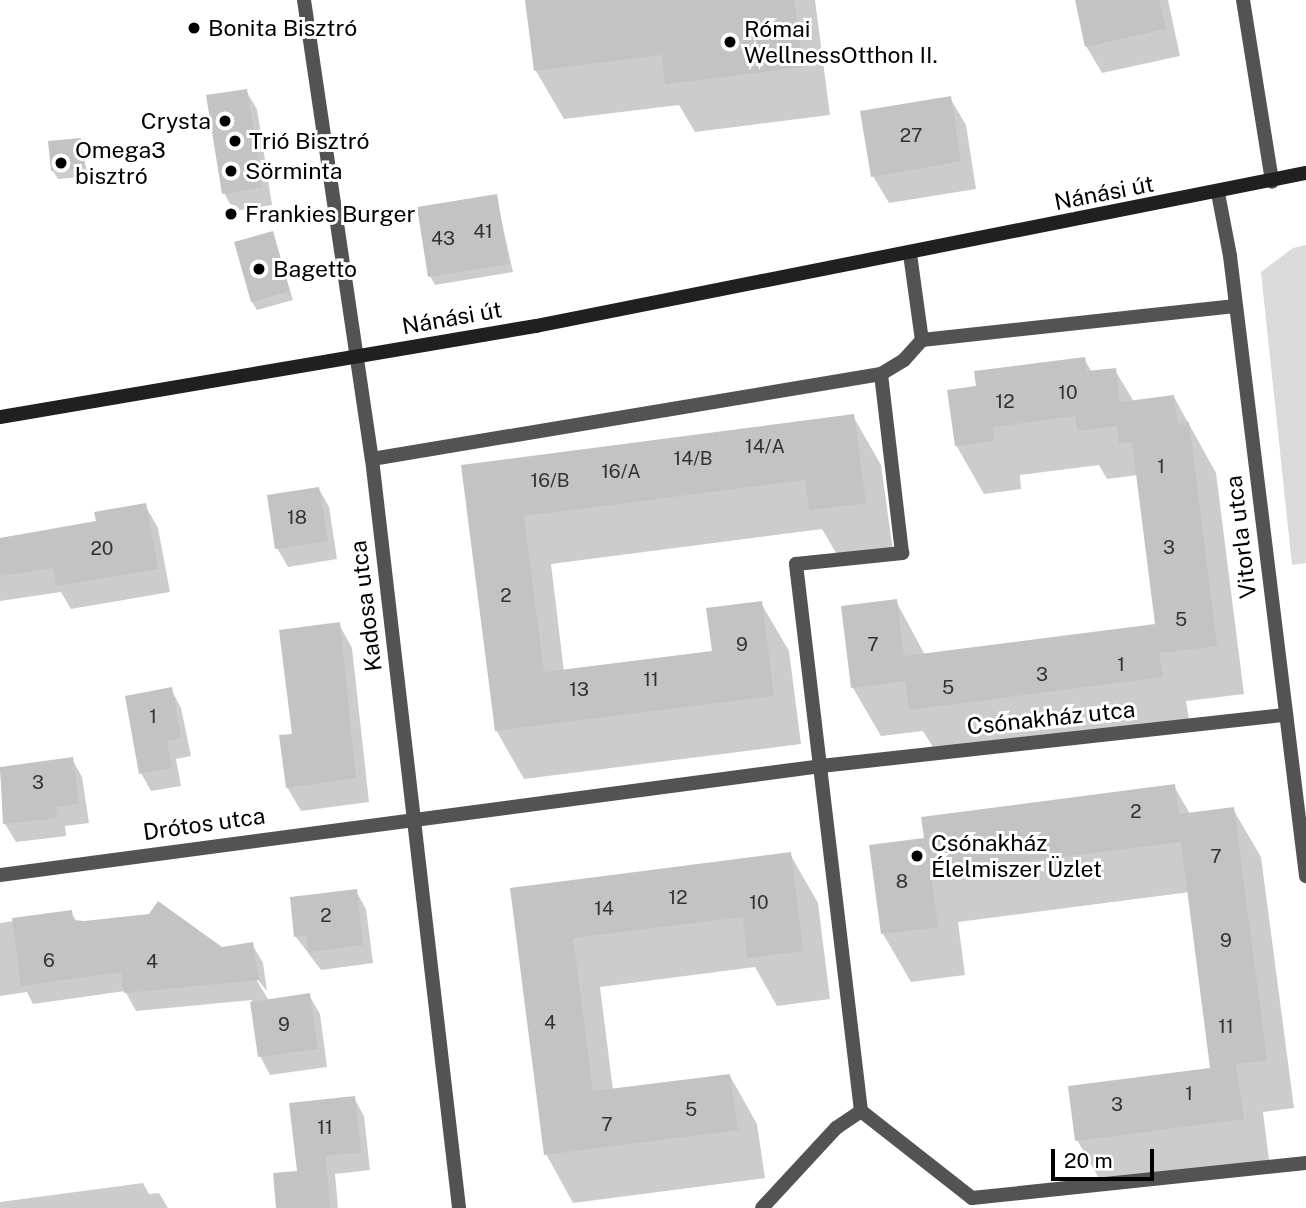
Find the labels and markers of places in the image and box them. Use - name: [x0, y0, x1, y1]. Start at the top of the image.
- place label: Bonita Bisztró: [208, 14, 357, 42]
- place label: Római WellnessOtthon II.: [744, 15, 938, 69]
- marker: Bonita Bisztró: [186, 20, 202, 36]
- marker: Római WellnessOtthon II.: [722, 34, 738, 50]
- place label: Crysta: [141, 107, 211, 135]
- marker: Crysta: [217, 113, 233, 129]
- place label: Trió Bisztró: [249, 127, 370, 155]
- marker: Trió Bisztró: [227, 133, 243, 149]
- place label: Omega3 bisztró: [75, 136, 166, 190]
- marker: Omega3 bisztró: [53, 155, 69, 171]
- place label: Sörminta: [245, 157, 343, 185]
- marker: Sörminta: [223, 163, 239, 179]
- place label: Frankies Burger: [245, 200, 416, 228]
- marker: Frankies Burger: [223, 206, 239, 222]
- place label: Bagetto: [273, 255, 357, 283]
- marker: Bagetto: [251, 261, 267, 277]
- place label: Csónakház Élelmiszer Üzlet: [931, 829, 1102, 883]
- marker: Csónakház Élelmiszer Üzlet: [909, 848, 925, 864]

